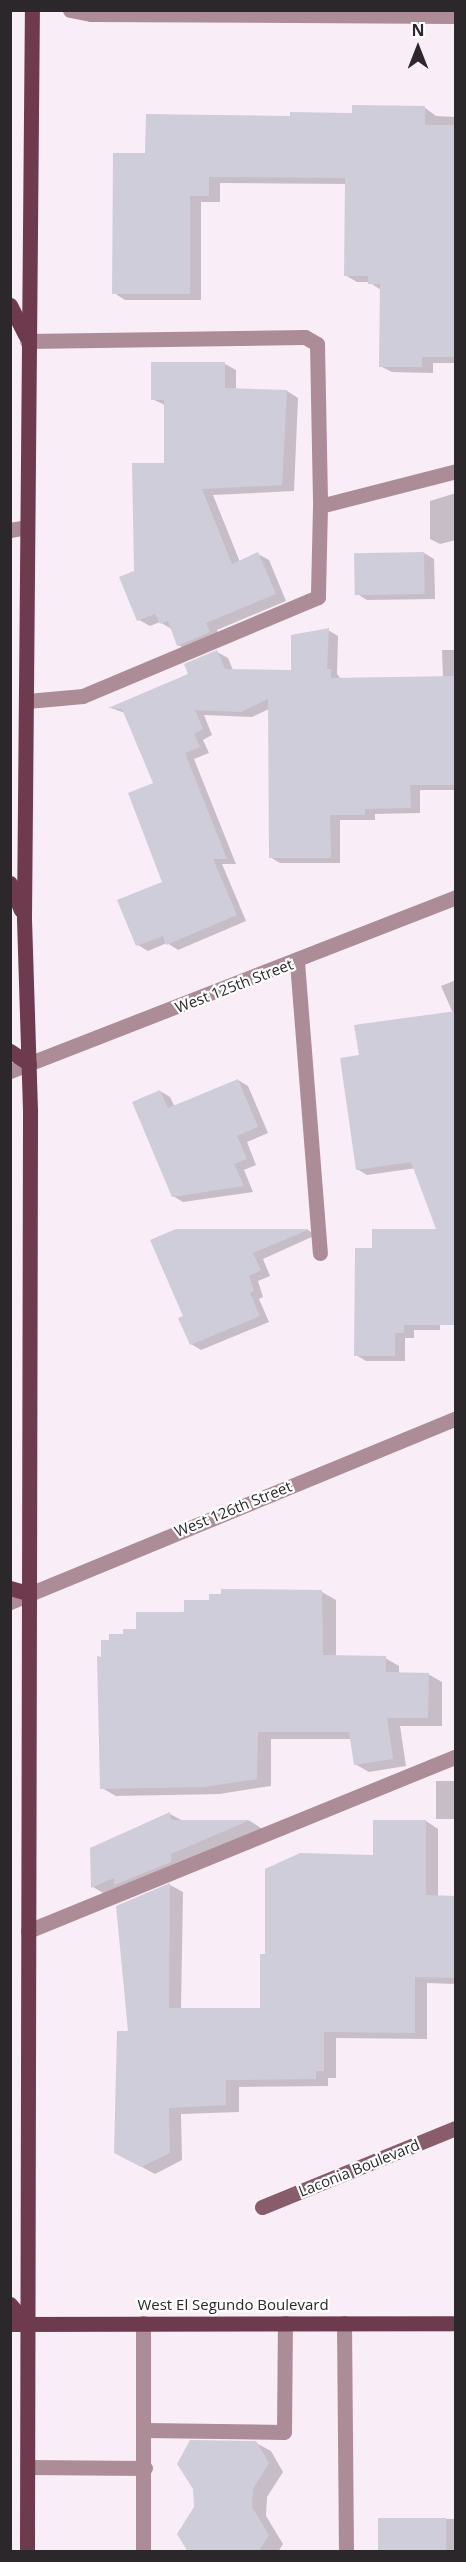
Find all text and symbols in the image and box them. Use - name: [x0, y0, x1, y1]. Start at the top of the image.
- north arrow: [388, 18, 448, 78]
- text: N: [411, 19, 425, 41]
- street label: West 125th Street: [173, 955, 295, 1017]
- street label: West 126th Street: [172, 1477, 294, 1541]
- street label: Laconia Boulevard: [296, 2136, 422, 2200]
- street label: West El Segundo Boulevard: [137, 2296, 329, 2314]

